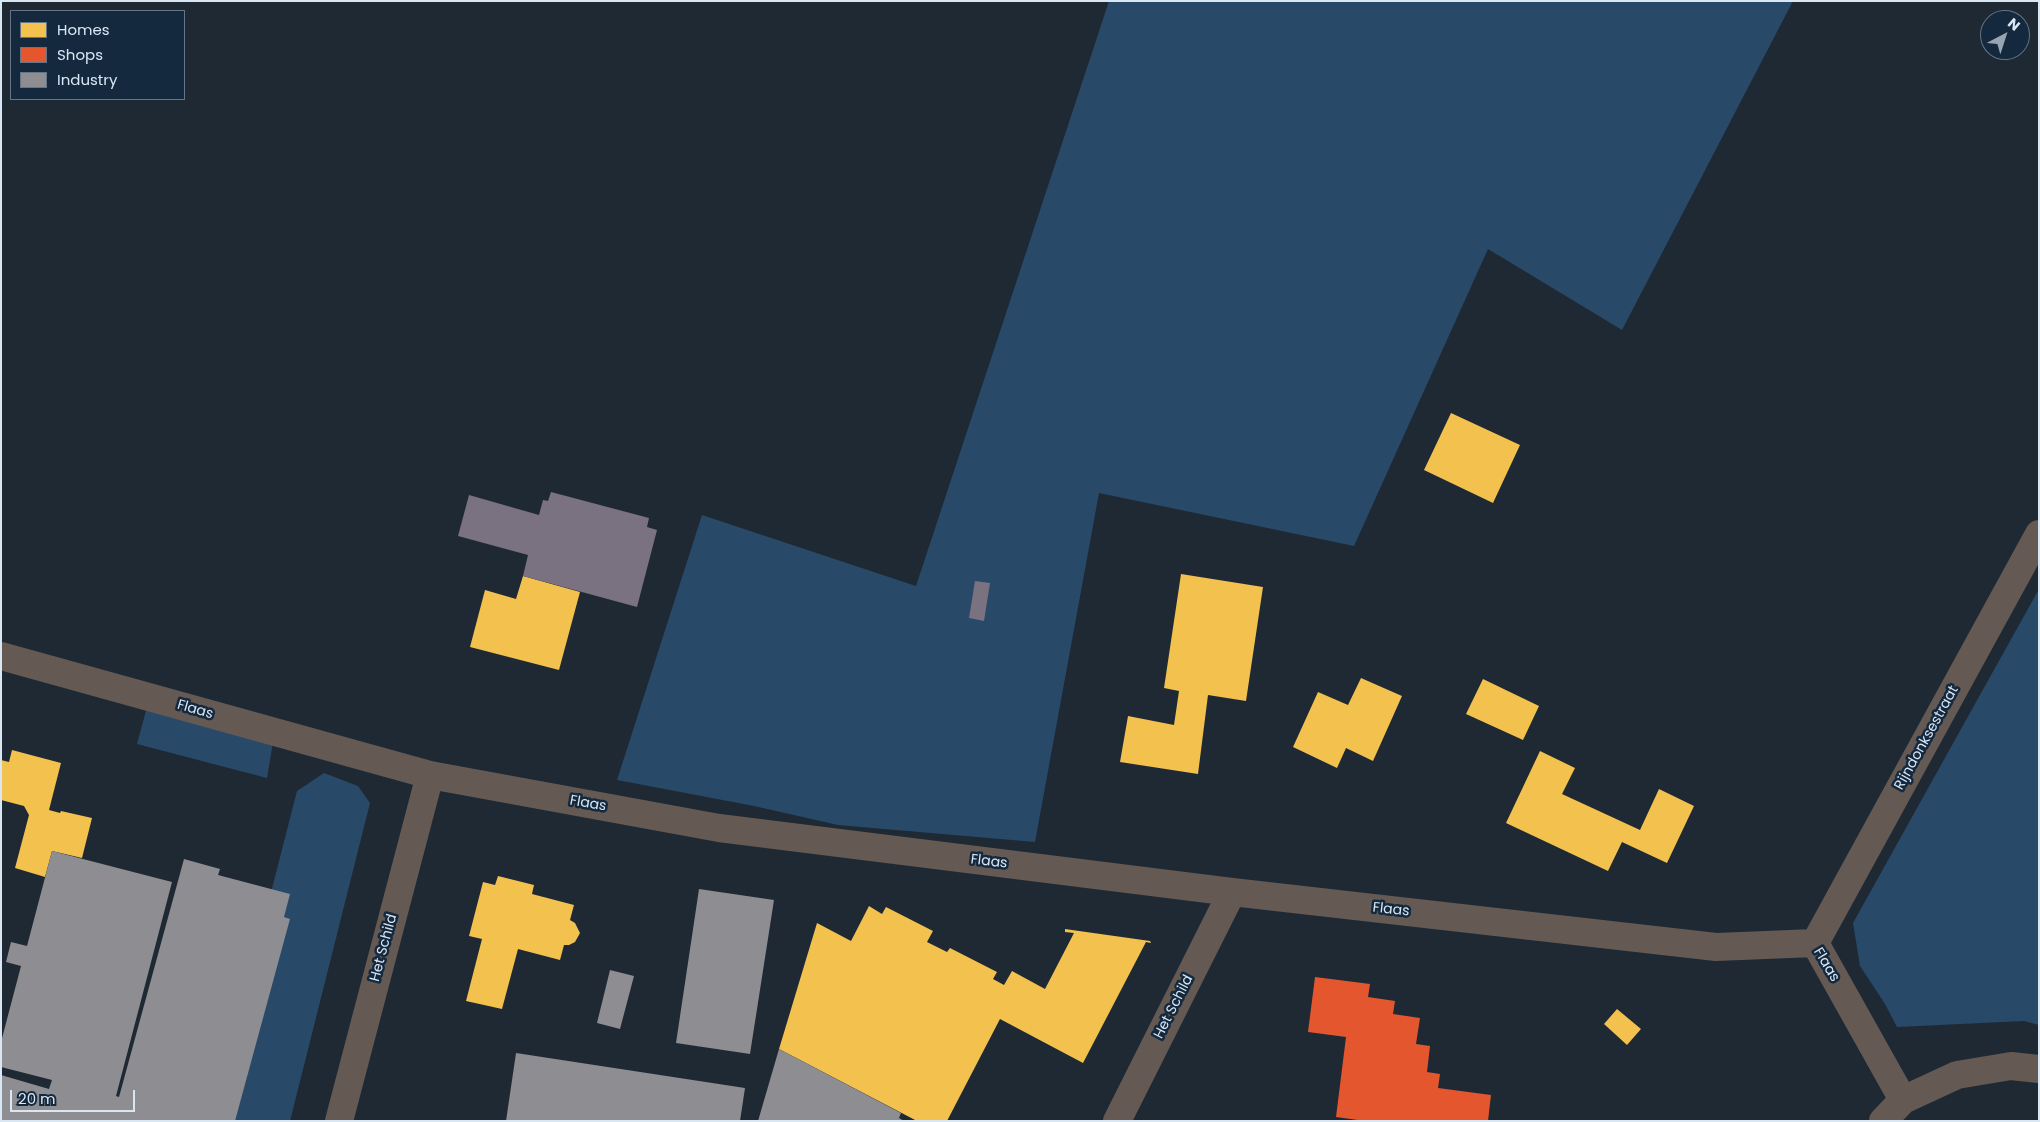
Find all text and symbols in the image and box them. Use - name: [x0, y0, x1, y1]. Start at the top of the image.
- legend: [10, 10, 185, 100]
- north arrow: [1980, 10, 2030, 60]
- text: N: [2004, 13, 2024, 35]
- text: Homes: [57, 19, 110, 40]
- text: Shops: [57, 44, 103, 65]
- text: Industry: [57, 69, 117, 90]
- street label: Rijndonksestraat: [1891, 683, 1963, 793]
- street label: Flaas: [175, 697, 215, 723]
- street label: Flaas: [568, 793, 608, 815]
- street label: Flaas: [970, 851, 1008, 873]
- street label: Flaas: [1372, 900, 1410, 920]
- street label: Het Schild: [367, 912, 401, 984]
- street label: Flaas: [1809, 945, 1843, 985]
- street label: Het Schild: [1151, 972, 1197, 1042]
- scale bar: [12, 1080, 138, 1112]
- text: 20 m: [18, 1088, 56, 1109]

